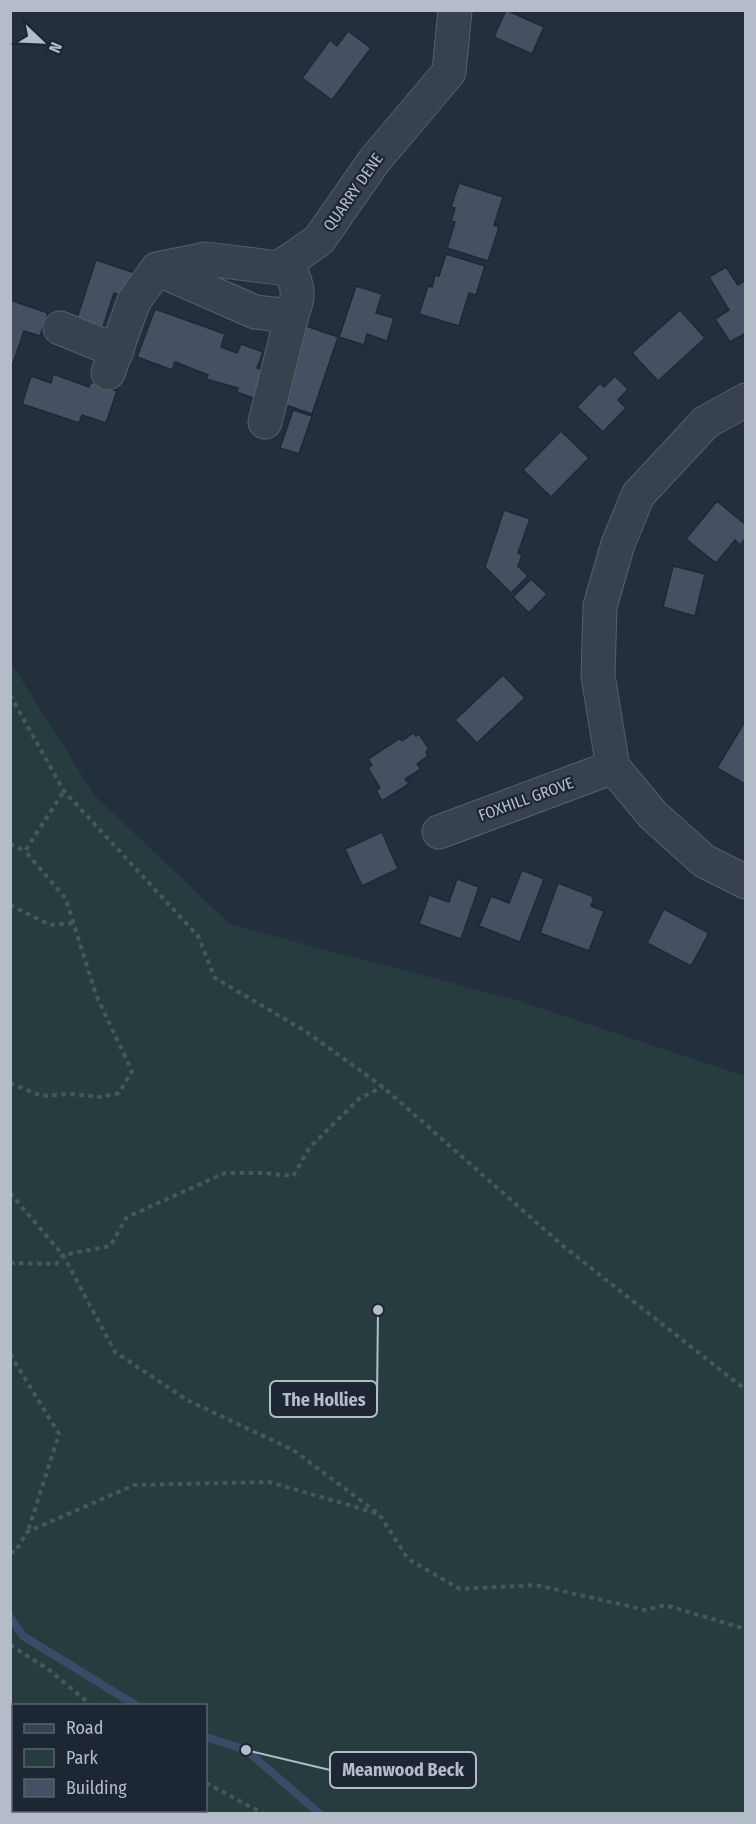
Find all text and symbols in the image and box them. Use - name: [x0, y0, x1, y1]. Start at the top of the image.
- north arrow: [12, 12, 72, 72]
- text: N: [45, 40, 66, 56]
- street label: QUARRY DENE: [319, 149, 387, 235]
- street label: FOXHILL GROVE: [476, 773, 576, 825]
- callout: The Hollies: [270, 1381, 377, 1417]
- text: The Hollies: [282, 1389, 366, 1411]
- legend: [12, 1704, 207, 1812]
- text: Road: [66, 1717, 103, 1739]
- text: Park: [66, 1747, 99, 1769]
- callout: Meanwood Beck: [330, 1752, 476, 1788]
- text: Meanwood Beck: [342, 1759, 465, 1781]
- text: Building: [66, 1777, 127, 1799]

